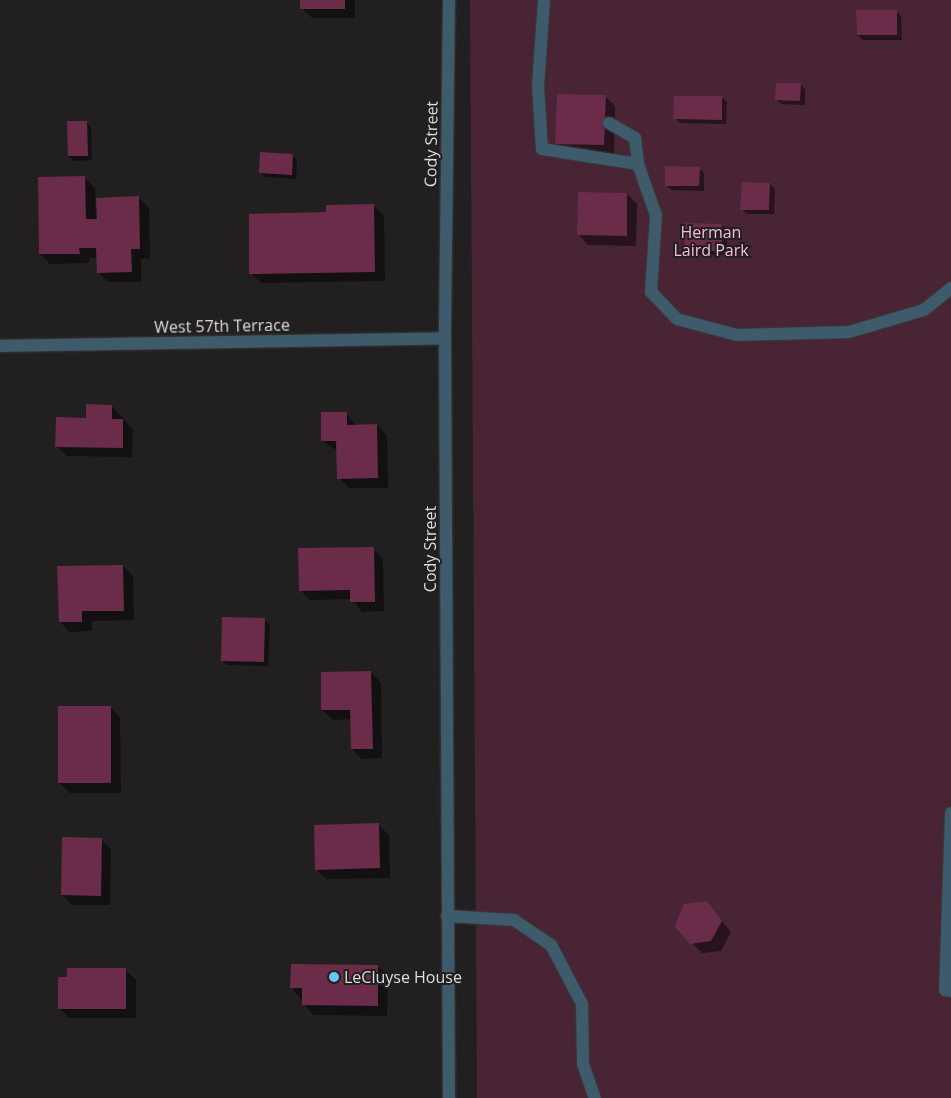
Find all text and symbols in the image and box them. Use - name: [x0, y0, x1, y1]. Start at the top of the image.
- street label: Cody Street: [421, 101, 441, 187]
- park label: Herman Laird Park: [673, 222, 749, 260]
- street label: West 57th Terrace: [154, 315, 290, 337]
- street label: Cody Street: [420, 506, 440, 592]
- place label: LeCluyse House: [344, 967, 462, 987]
- marker: LeCluyse House: [328, 971, 340, 983]

